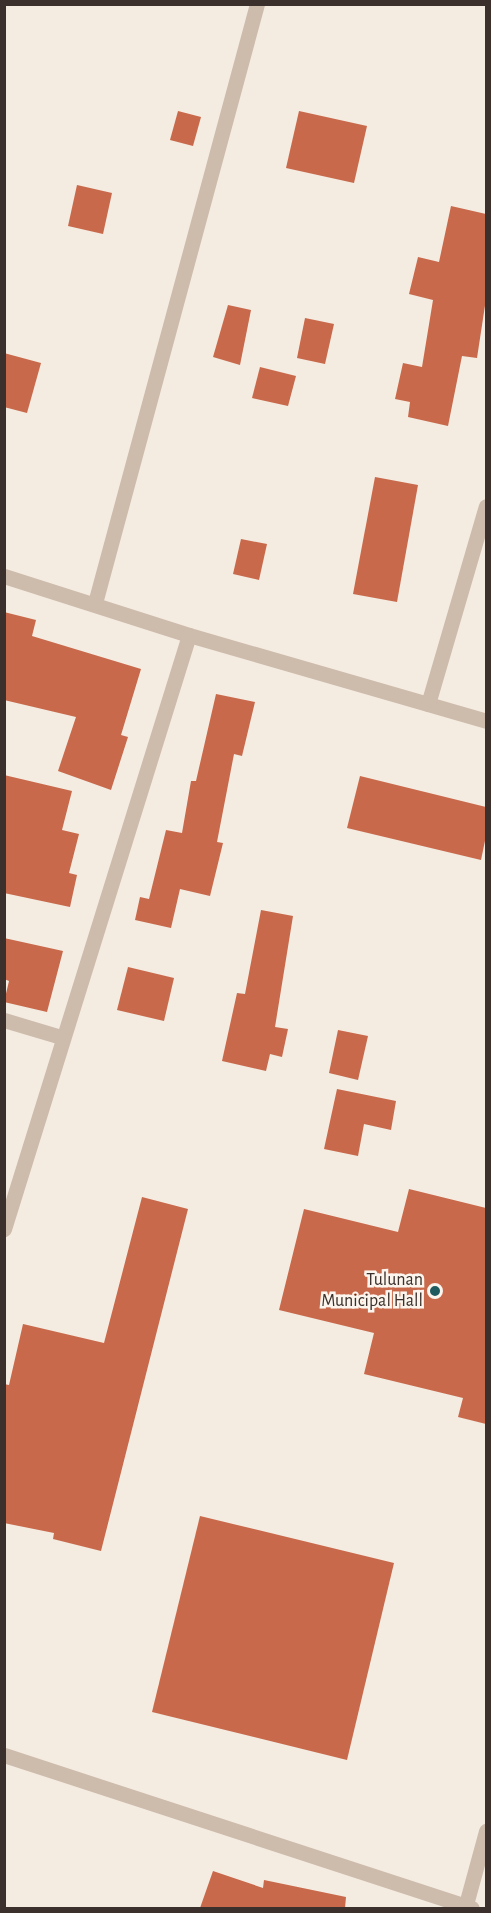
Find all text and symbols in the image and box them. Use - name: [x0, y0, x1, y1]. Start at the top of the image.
- place label: Tulunan Municipal Hall: [321, 1270, 423, 1312]
- marker: Tulunan Municipal Hall: [428, 1284, 442, 1298]

